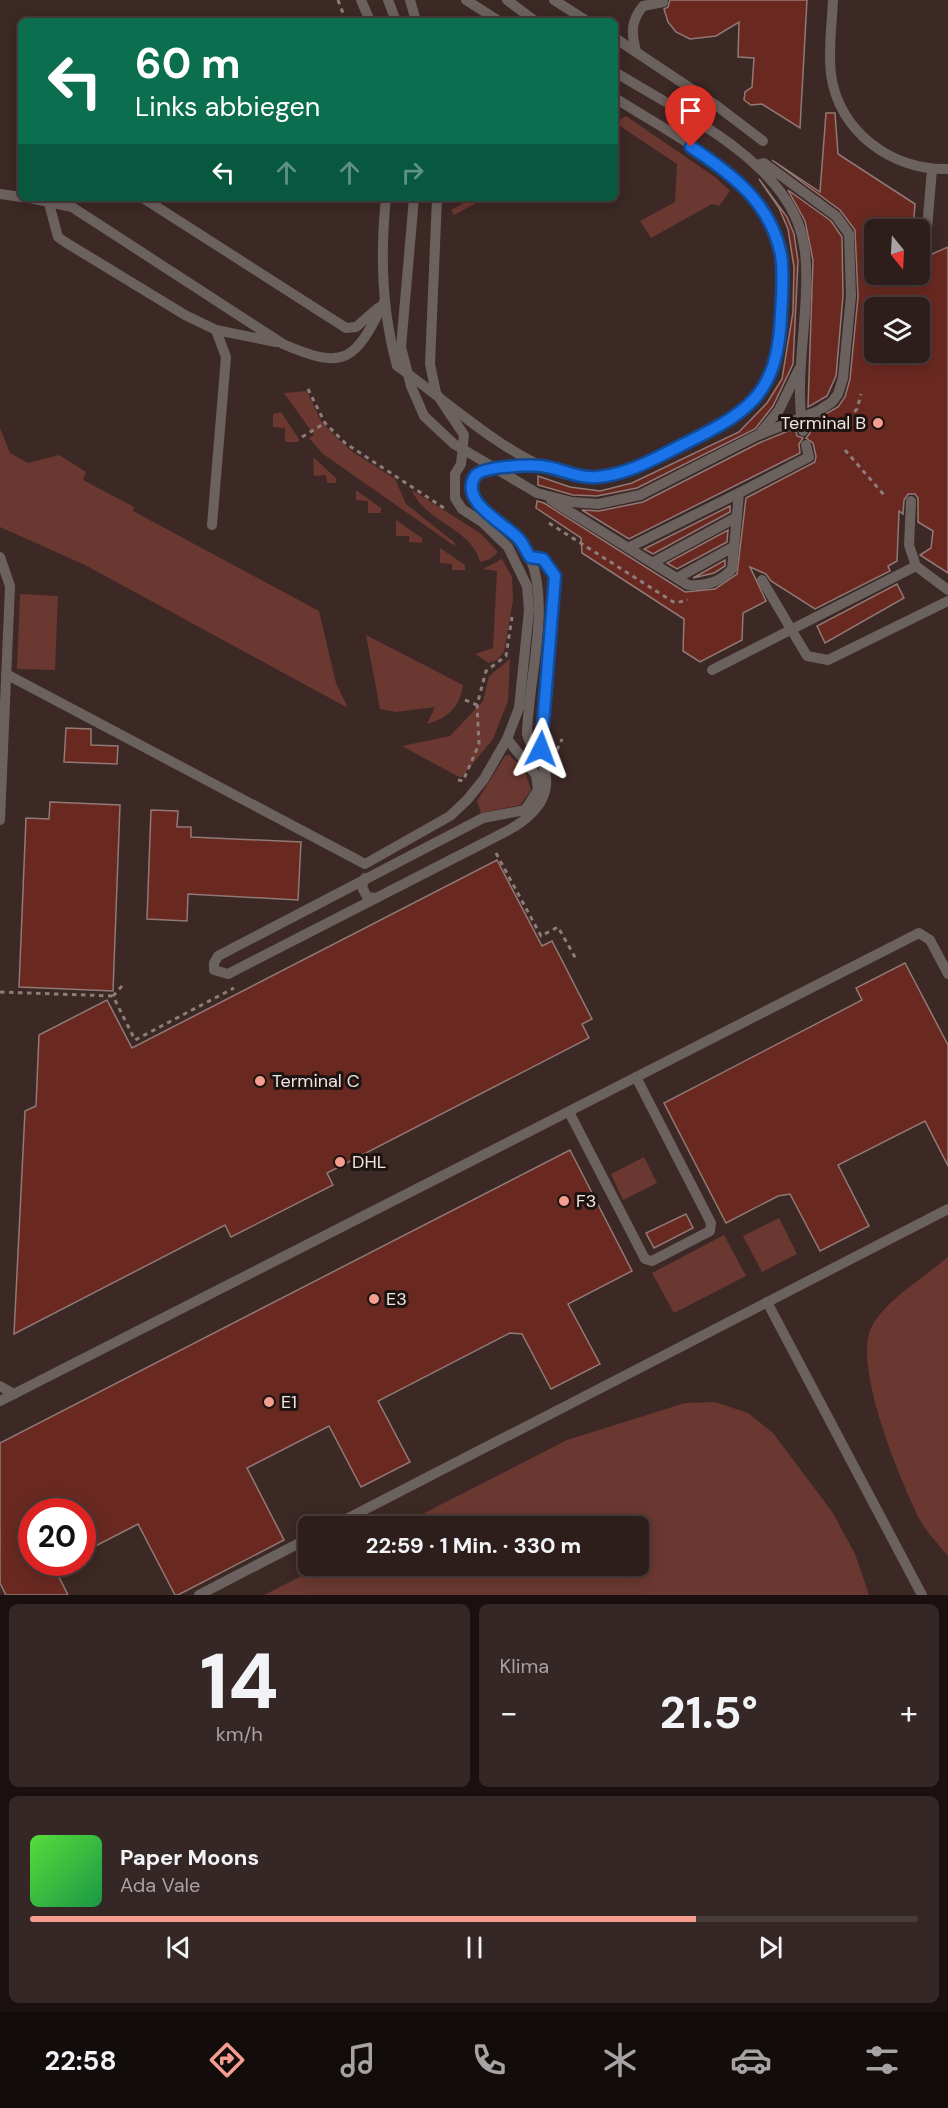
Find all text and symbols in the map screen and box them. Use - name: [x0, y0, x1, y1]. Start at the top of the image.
- text: 60 m: [135, 36, 241, 91]
- icon: left: [36, 42, 114, 120]
- pin: [665, 85, 716, 147]
- text: Links abbiegen: [135, 89, 320, 124]
- icon: arrive: [674, 94, 707, 127]
- icon: left: [207, 156, 240, 189]
- icon: ahead: [270, 156, 303, 189]
- icon: ahead: [333, 156, 366, 189]
- icon: right: [396, 156, 429, 189]
- north arrow: [864, 219, 930, 285]
- map controls: [864, 219, 930, 363]
- button: layers: [864, 297, 930, 363]
- place label: Terminal B: [781, 411, 866, 435]
- marker: Terminal B: [871, 416, 885, 430]
- position arrow: [509, 717, 573, 781]
- place label: Terminal C: [272, 1069, 360, 1093]
- marker: Terminal C: [253, 1074, 267, 1088]
- place label: DHL: [352, 1150, 386, 1174]
- marker: DHL: [333, 1155, 347, 1169]
- place label: F3: [576, 1189, 596, 1213]
- marker: F3: [557, 1194, 571, 1208]
- place label: E3: [386, 1287, 407, 1311]
- marker: E3: [367, 1292, 381, 1306]
- place label: E1: [281, 1390, 297, 1414]
- marker: E1: [262, 1395, 276, 1409]
- speed limit sign: 20: [18, 1498, 96, 1576]
- text: 22:59 · 1 Min. · 330 m: [366, 1531, 581, 1560]
- text: 14: [200, 1631, 279, 1732]
- text: Klima: [500, 1653, 549, 1679]
- text: 21.5°: [660, 1683, 758, 1742]
- text: −: [500, 1691, 518, 1734]
- text: +: [900, 1691, 918, 1734]
- text: km/h: [216, 1721, 263, 1747]
- text: Paper Moons: [120, 1843, 259, 1872]
- text: Ada Vale: [120, 1872, 200, 1898]
- icon: previous: [162, 1931, 195, 1964]
- icon: pause: [458, 1931, 491, 1964]
- icon: next: [754, 1931, 787, 1964]
- icon: directions: [206, 2039, 248, 2081]
- icon: music: [337, 2039, 379, 2081]
- icon: phone: [468, 2039, 510, 2081]
- icon: climate: [599, 2039, 641, 2081]
- icon: car: [730, 2039, 772, 2081]
- icon: filters: [861, 2039, 903, 2081]
- text: 22:58: [45, 2043, 116, 2078]

